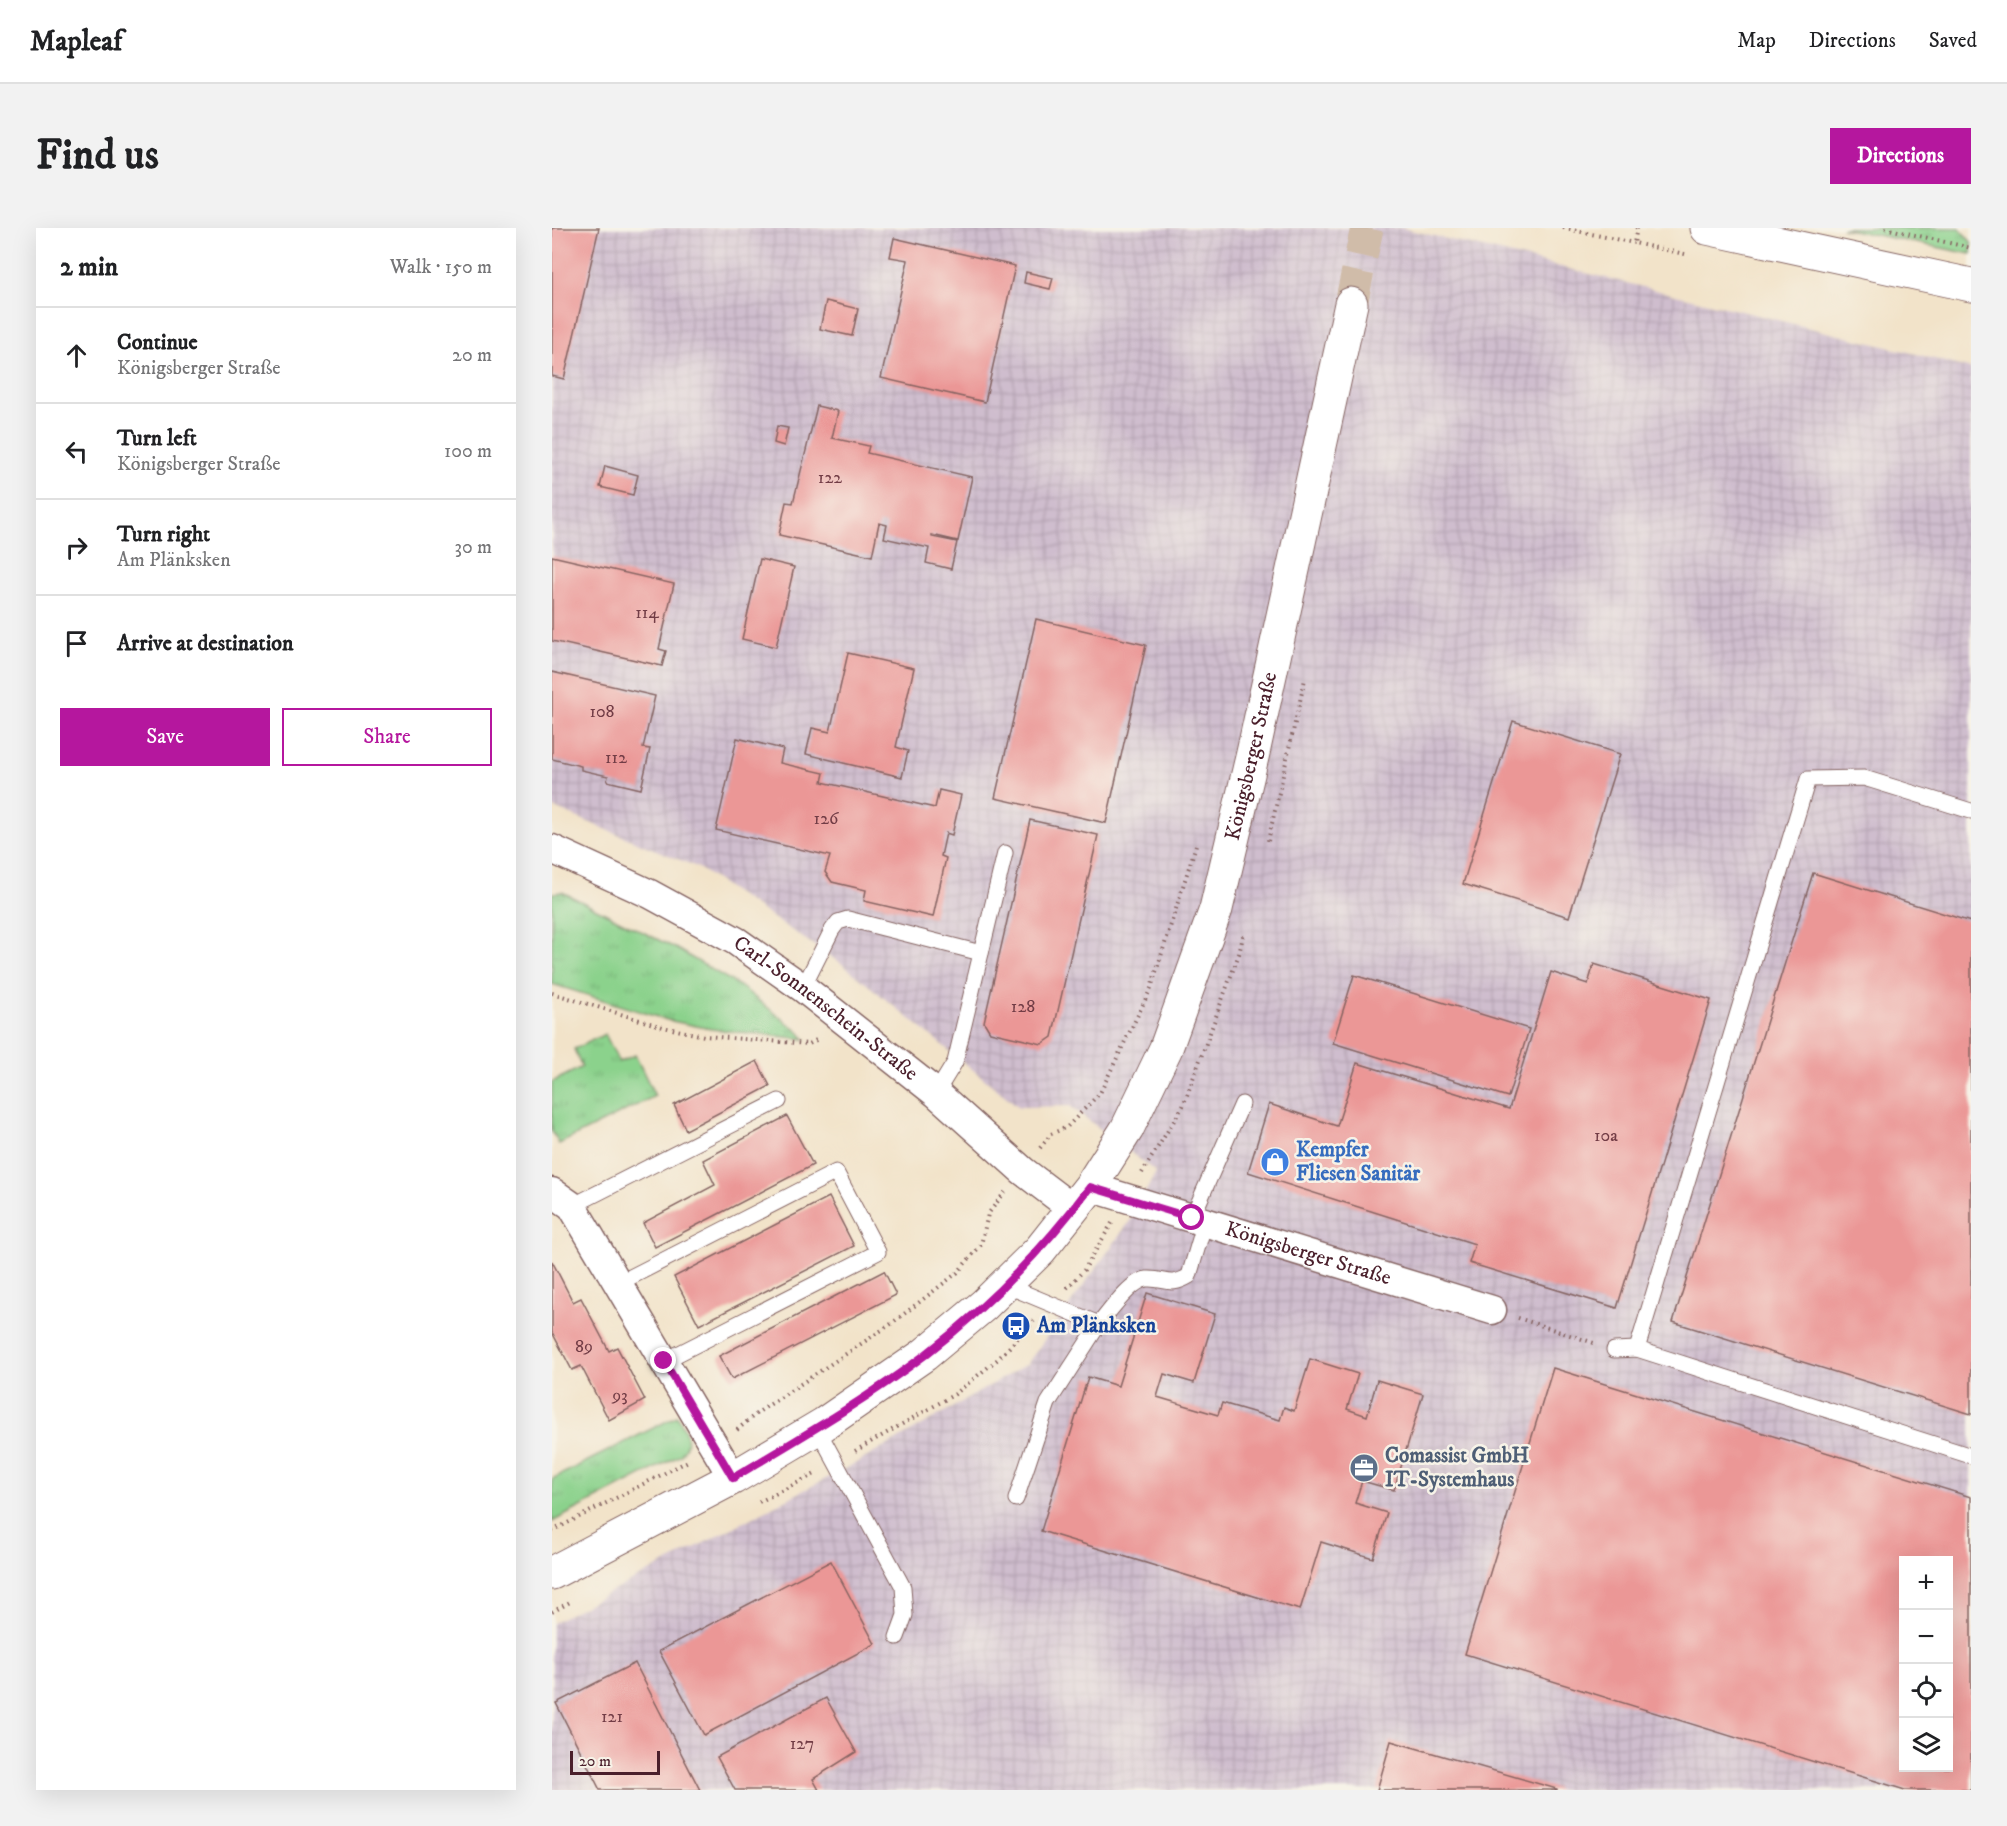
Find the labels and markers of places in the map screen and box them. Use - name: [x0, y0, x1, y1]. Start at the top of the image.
- place label: Kempfer Fliesen Sanitär: [1296, 1137, 1421, 1187]
- shop icon: Kempfer Fliesen Sanitär: [1259, 1146, 1291, 1178]
- bus stop icon: Am Plänksken: [1000, 1310, 1032, 1342]
- place label: Am Plänksken: [1036, 1313, 1157, 1339]
- place label: Comassist GmbH IT-Systemhaus: [1385, 1443, 1530, 1493]
- office icon: Comassist GmbH IT-Systemhaus: [1348, 1452, 1380, 1484]

